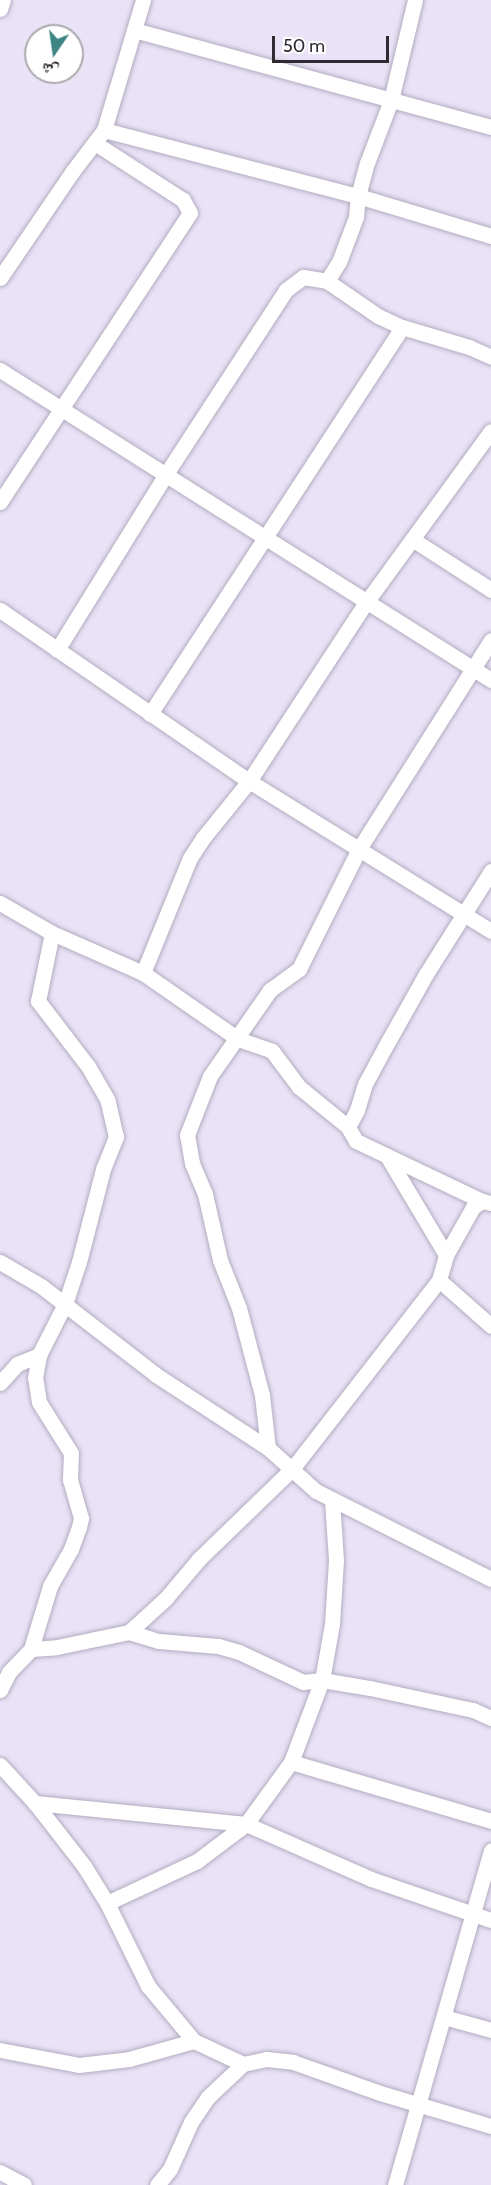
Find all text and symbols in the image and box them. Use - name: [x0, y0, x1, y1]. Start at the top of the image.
- north arrow: [24, 24, 84, 84]
- scale bar: [275, 24, 392, 62]
- text: 50 m: [283, 35, 325, 57]
- text: ش: [40, 59, 61, 81]

